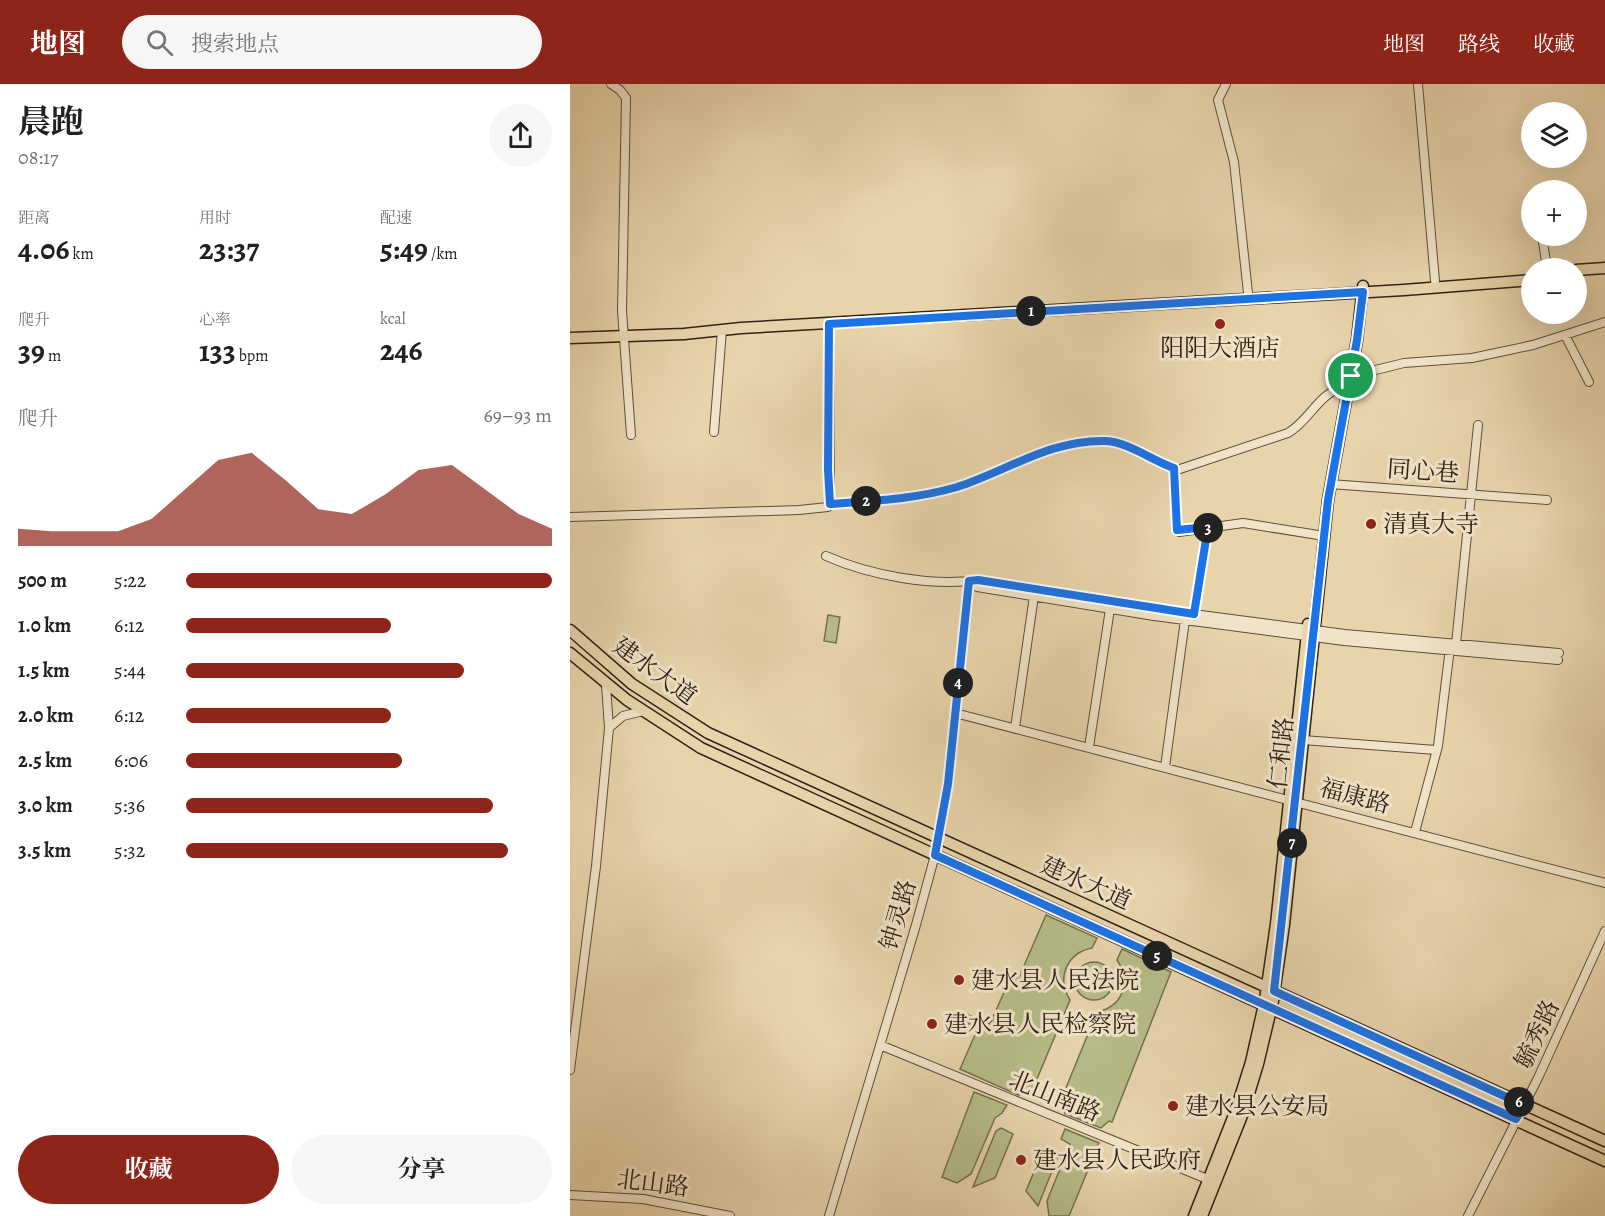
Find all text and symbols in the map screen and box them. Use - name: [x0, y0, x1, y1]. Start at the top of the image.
- search box: [122, 15, 542, 69]
- text: 地图: [30, 25, 86, 63]
- icon: search: [143, 26, 176, 59]
- text: 搜索地点: [191, 29, 279, 59]
- text: 地图: [1383, 30, 1425, 58]
- text: 路线: [1458, 30, 1500, 58]
- text: 收藏: [1533, 30, 1575, 58]
- text: 晨跑: [18, 99, 84, 144]
- map controls: [1521, 102, 1587, 324]
- button: layers: [1521, 102, 1587, 168]
- button: share: [489, 104, 552, 167]
- text: 08:17: [18, 144, 58, 171]
- button: +: [1521, 180, 1587, 246]
- text: 距离: [18, 207, 50, 229]
- text: 用时: [199, 207, 231, 229]
- text: 配速: [380, 207, 412, 229]
- text: 4.06: [18, 229, 69, 269]
- text: 23:37: [199, 229, 259, 269]
- text: 5:49: [380, 229, 428, 269]
- text: km: [69, 243, 94, 265]
- text: /km: [428, 243, 458, 265]
- button: −: [1521, 258, 1587, 324]
- pin: 1: [1016, 296, 1046, 326]
- text: 1: [1028, 300, 1034, 322]
- text: kcal: [380, 308, 406, 330]
- text: 爬升: [18, 309, 50, 331]
- text: 心率: [199, 309, 231, 331]
- marker: 阳阳大酒店: [1213, 317, 1227, 331]
- text: 246: [380, 330, 423, 370]
- text: 39: [18, 331, 45, 371]
- text: 133: [199, 331, 236, 371]
- place label: 阳阳大酒店: [1160, 332, 1280, 364]
- text: m: [45, 345, 61, 367]
- text: bpm: [236, 345, 269, 367]
- pin: [1325, 350, 1376, 401]
- icon: arrive: [1334, 359, 1367, 392]
- text: 69–93 m: [483, 402, 552, 429]
- text: 爬升: [18, 405, 58, 432]
- street label: 同心巷: [1386, 453, 1460, 489]
- pin: 2: [851, 486, 881, 516]
- text: 2: [862, 490, 870, 512]
- place label: 清真大寺: [1383, 508, 1479, 540]
- pin: 3: [1193, 513, 1223, 543]
- text: 3: [1205, 517, 1211, 539]
- marker: 清真大寺: [1364, 517, 1378, 531]
- text: 500 m: [18, 567, 67, 594]
- text: 5:22: [114, 567, 146, 594]
- text: 1.0 km: [18, 612, 71, 639]
- text: 6:12: [114, 612, 144, 639]
- street label: 建水大道: [607, 630, 703, 712]
- text: 1.5 km: [18, 657, 70, 684]
- text: 5:44: [114, 657, 145, 684]
- pin: 4: [943, 668, 973, 698]
- text: 4: [954, 672, 962, 694]
- text: 2.0 km: [18, 702, 74, 729]
- text: 6:12: [114, 702, 144, 729]
- street label: 仁和路: [1261, 716, 1301, 790]
- text: 2.5 km: [18, 747, 72, 774]
- text: 6:06: [114, 747, 148, 774]
- street label: 福康路: [1316, 771, 1394, 821]
- text: 3.0 km: [18, 792, 73, 819]
- text: 5:36: [114, 792, 145, 819]
- pin: 7: [1277, 828, 1307, 858]
- text: 7: [1289, 832, 1295, 854]
- text: 3.5 km: [18, 837, 71, 864]
- text: 5:32: [114, 837, 145, 864]
- street label: 建水大道: [1036, 849, 1136, 917]
- street label: 钟灵路: [873, 876, 923, 954]
- pin: 5: [1142, 941, 1172, 971]
- text: 5: [1154, 945, 1160, 967]
- place label: 建水县人民法院: [971, 964, 1139, 996]
- marker: 建水县人民法院: [952, 973, 966, 987]
- street label: 毓秀路: [1507, 995, 1567, 1073]
- place label: 建水县人民检察院: [944, 1008, 1136, 1040]
- marker: 建水县人民检察院: [925, 1017, 939, 1031]
- street label: 北山南路: [1005, 1063, 1105, 1129]
- pin: 6: [1504, 1087, 1534, 1117]
- place label: 建水县公安局: [1185, 1090, 1329, 1122]
- text: 6: [1515, 1091, 1523, 1113]
- marker: 建水县公安局: [1166, 1099, 1180, 1113]
- button: 收藏: [18, 1135, 279, 1204]
- button: 分享: [291, 1135, 552, 1204]
- place label: 建水县人民政府: [1033, 1144, 1201, 1176]
- marker: 建水县人民政府: [1014, 1153, 1028, 1167]
- street label: 北山路: [615, 1163, 691, 1203]

